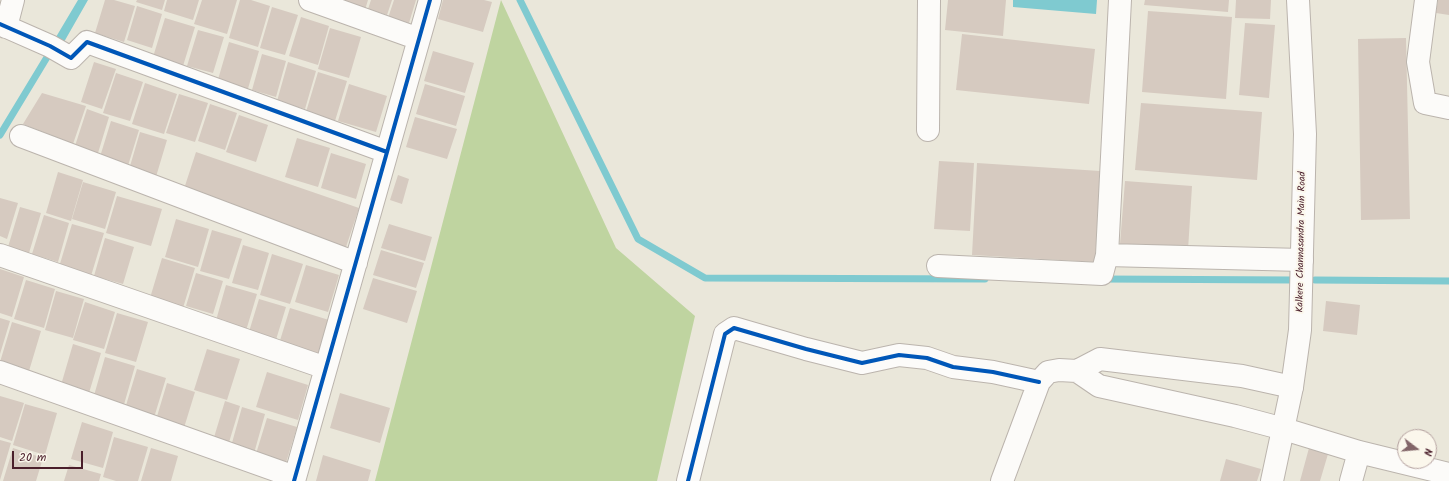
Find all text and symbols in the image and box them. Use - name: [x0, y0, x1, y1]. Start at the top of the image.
- street label: Kalkere Channasandra Main Road: [1295, 171, 1309, 313]
- north arrow: [1397, 429, 1437, 469]
- scale bar: [14, 443, 85, 469]
- text: N: [1418, 446, 1437, 458]
- text: 20 m: [19, 448, 46, 467]

